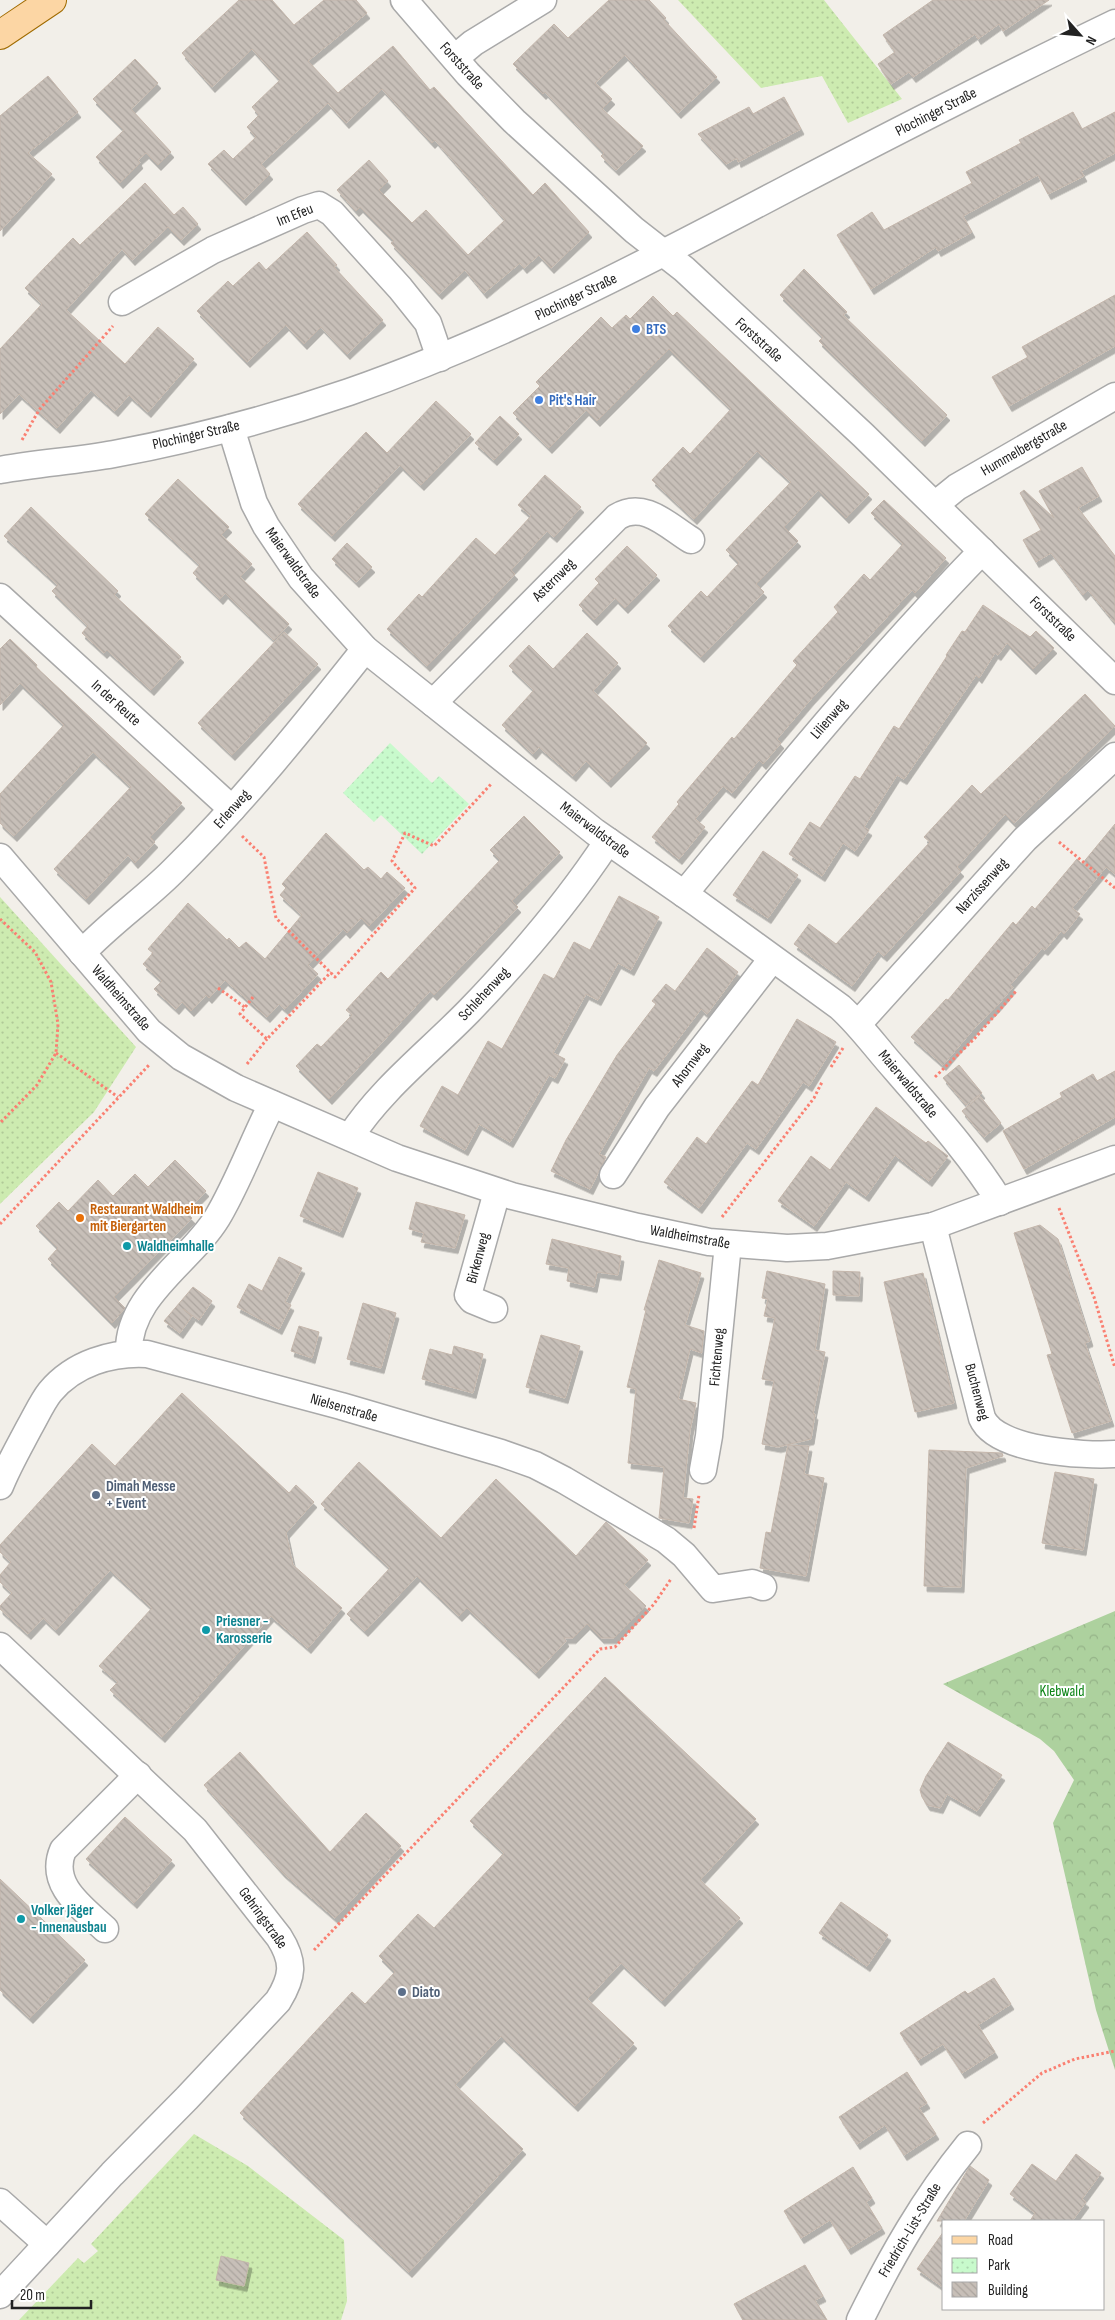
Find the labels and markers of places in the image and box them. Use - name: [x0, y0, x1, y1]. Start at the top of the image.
- place label: BTS: [646, 320, 666, 339]
- marker: BTS: [630, 323, 642, 335]
- place label: Pit's Hair: [549, 391, 597, 410]
- marker: Pit's Hair: [533, 394, 545, 406]
- place label: Restaurant Waldheim mit Biergarten: [90, 1200, 203, 1236]
- marker: Restaurant Waldheim mit Biergarten: [74, 1212, 86, 1224]
- place label: Waldheimhalle: [137, 1237, 214, 1256]
- marker: Waldheimhalle: [121, 1240, 133, 1252]
- place label: Dimah Messe + Event: [106, 1477, 176, 1513]
- marker: Dimah Messe + Event: [90, 1489, 102, 1501]
- place label: Priesner - Karosserie: [216, 1612, 272, 1648]
- marker: Priesner - Karosserie: [200, 1624, 212, 1636]
- place label: Volker Jäger - Innenausbau: [31, 1901, 107, 1937]
- marker: Volker Jäger - Innenausbau: [15, 1913, 27, 1925]
- place label: Diato: [412, 1983, 440, 2002]
- marker: Diato: [396, 1986, 408, 1998]

